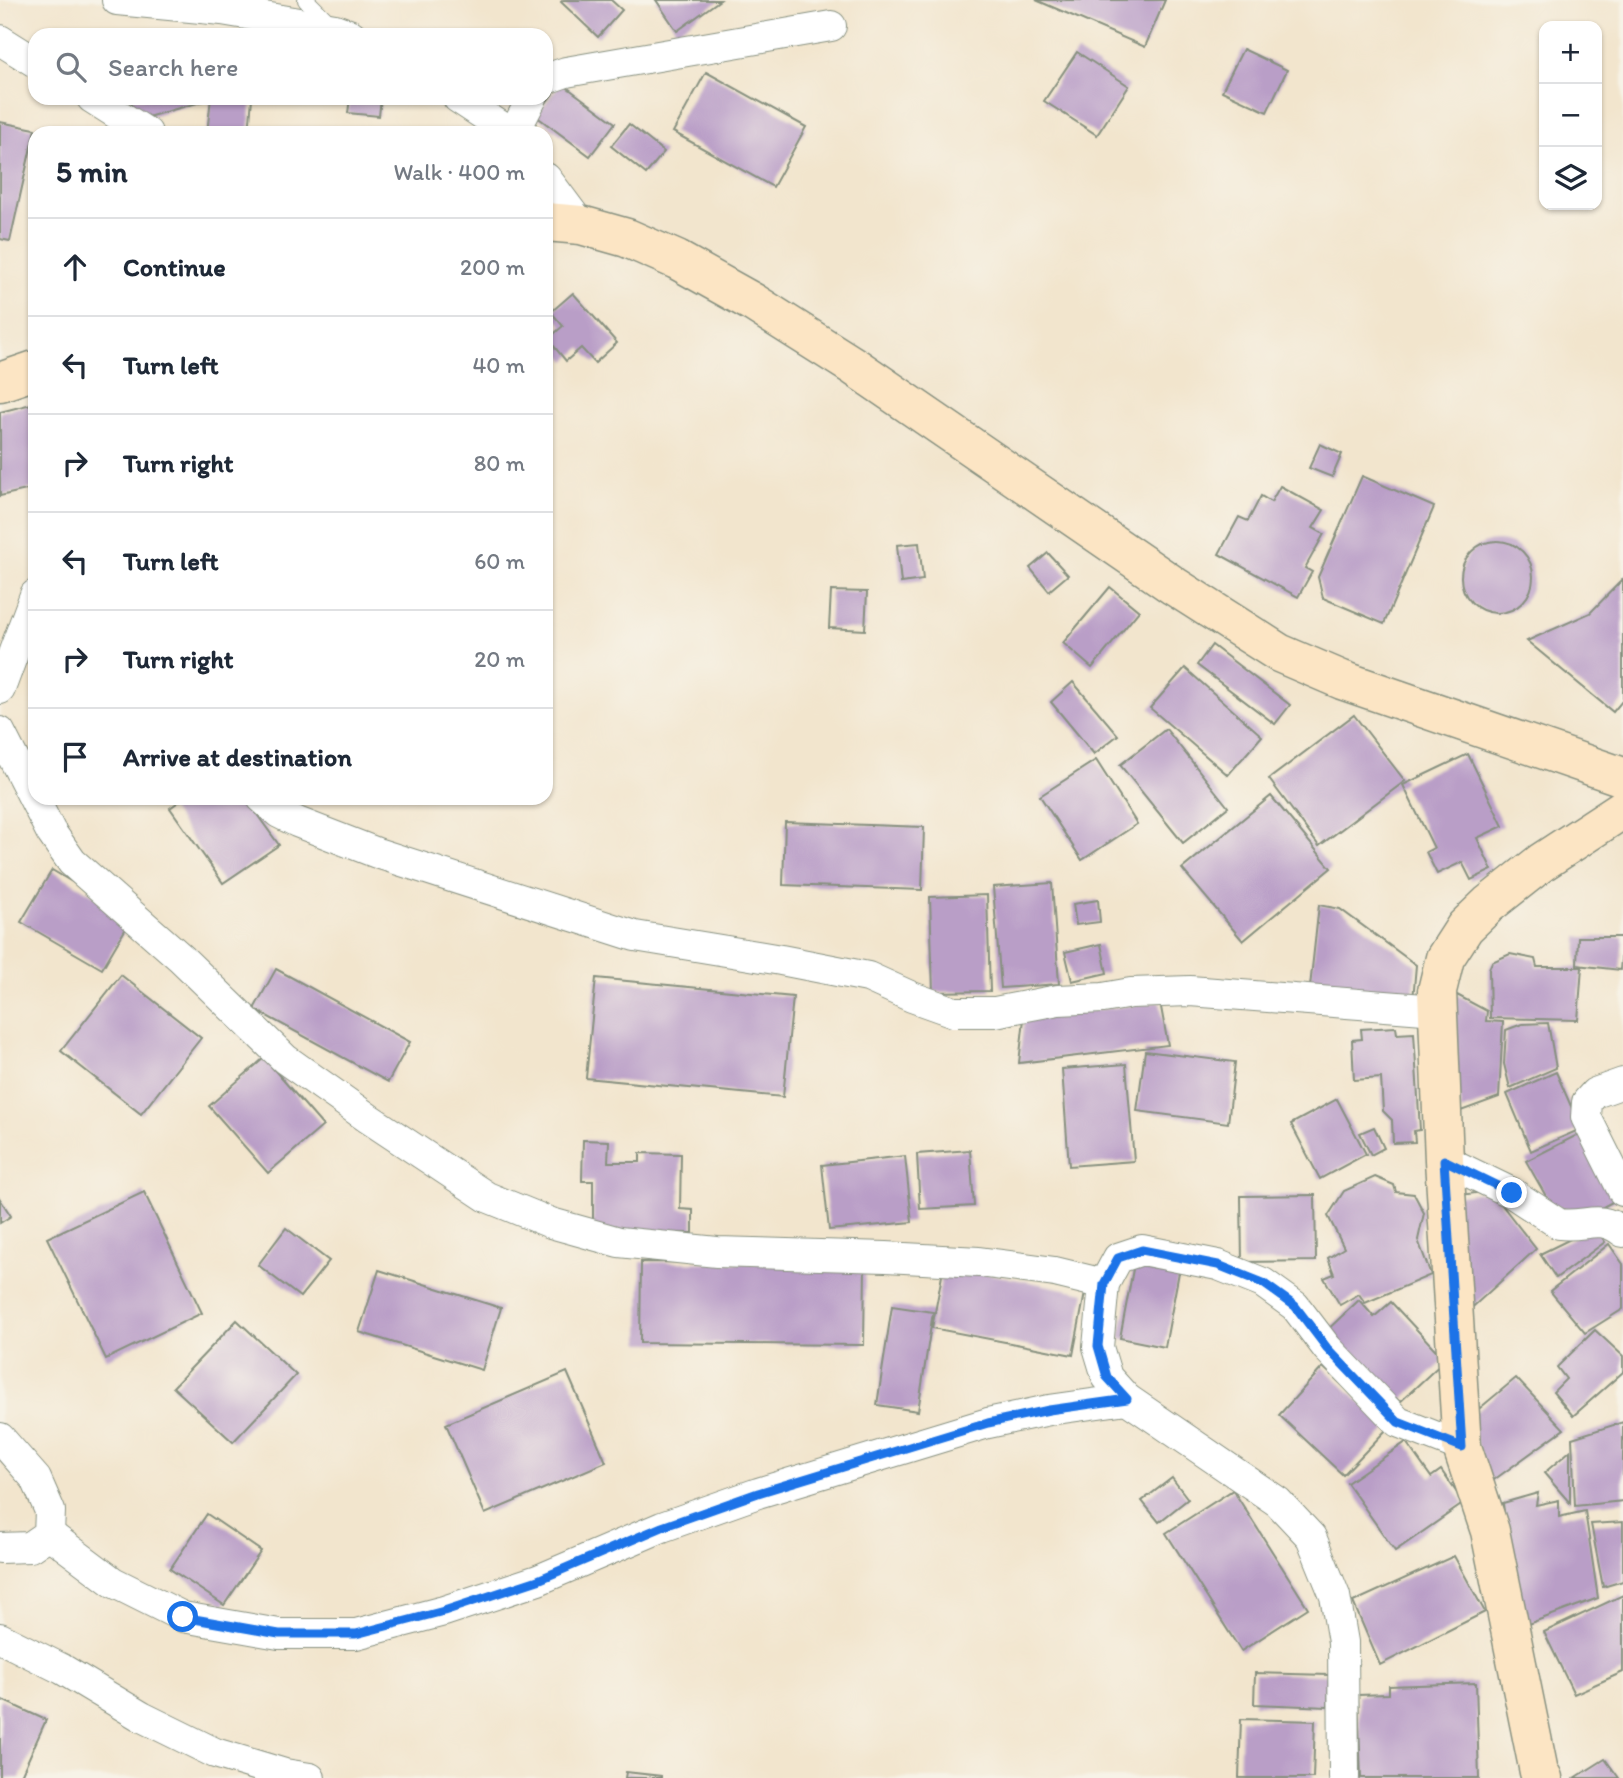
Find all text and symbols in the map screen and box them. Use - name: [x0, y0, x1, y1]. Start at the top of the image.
- map controls: [1539, 21, 1602, 210]
- button: +: [1539, 21, 1602, 84]
- search box: [28, 28, 553, 105]
- icon: search: [52, 48, 90, 86]
- text: Search here: [108, 51, 238, 83]
- button: −: [1539, 84, 1602, 147]
- button: layers: [1539, 147, 1602, 210]
- text: 5 min: [56, 153, 127, 190]
- text: Walk · 400 m: [393, 158, 525, 186]
- icon: ahead: [56, 248, 94, 286]
- text: Continue: [123, 251, 226, 283]
- text: 200 m: [460, 253, 525, 281]
- icon: left: [56, 346, 94, 384]
- text: Turn left: [123, 349, 219, 381]
- text: 40 m: [472, 351, 525, 379]
- icon: right: [56, 444, 94, 482]
- text: Turn right: [123, 447, 234, 479]
- text: 80 m: [474, 449, 525, 477]
- icon: left: [56, 542, 94, 580]
- text: Turn left: [123, 545, 219, 577]
- text: 60 m: [474, 547, 525, 575]
- icon: right: [56, 640, 94, 678]
- text: Turn right: [123, 643, 234, 675]
- text: 20 m: [474, 645, 525, 673]
- icon: arrive: [56, 738, 94, 776]
- text: Arrive at destination: [123, 741, 352, 773]
- route end: [1496, 1177, 1527, 1208]
- route start: [167, 1601, 198, 1632]

